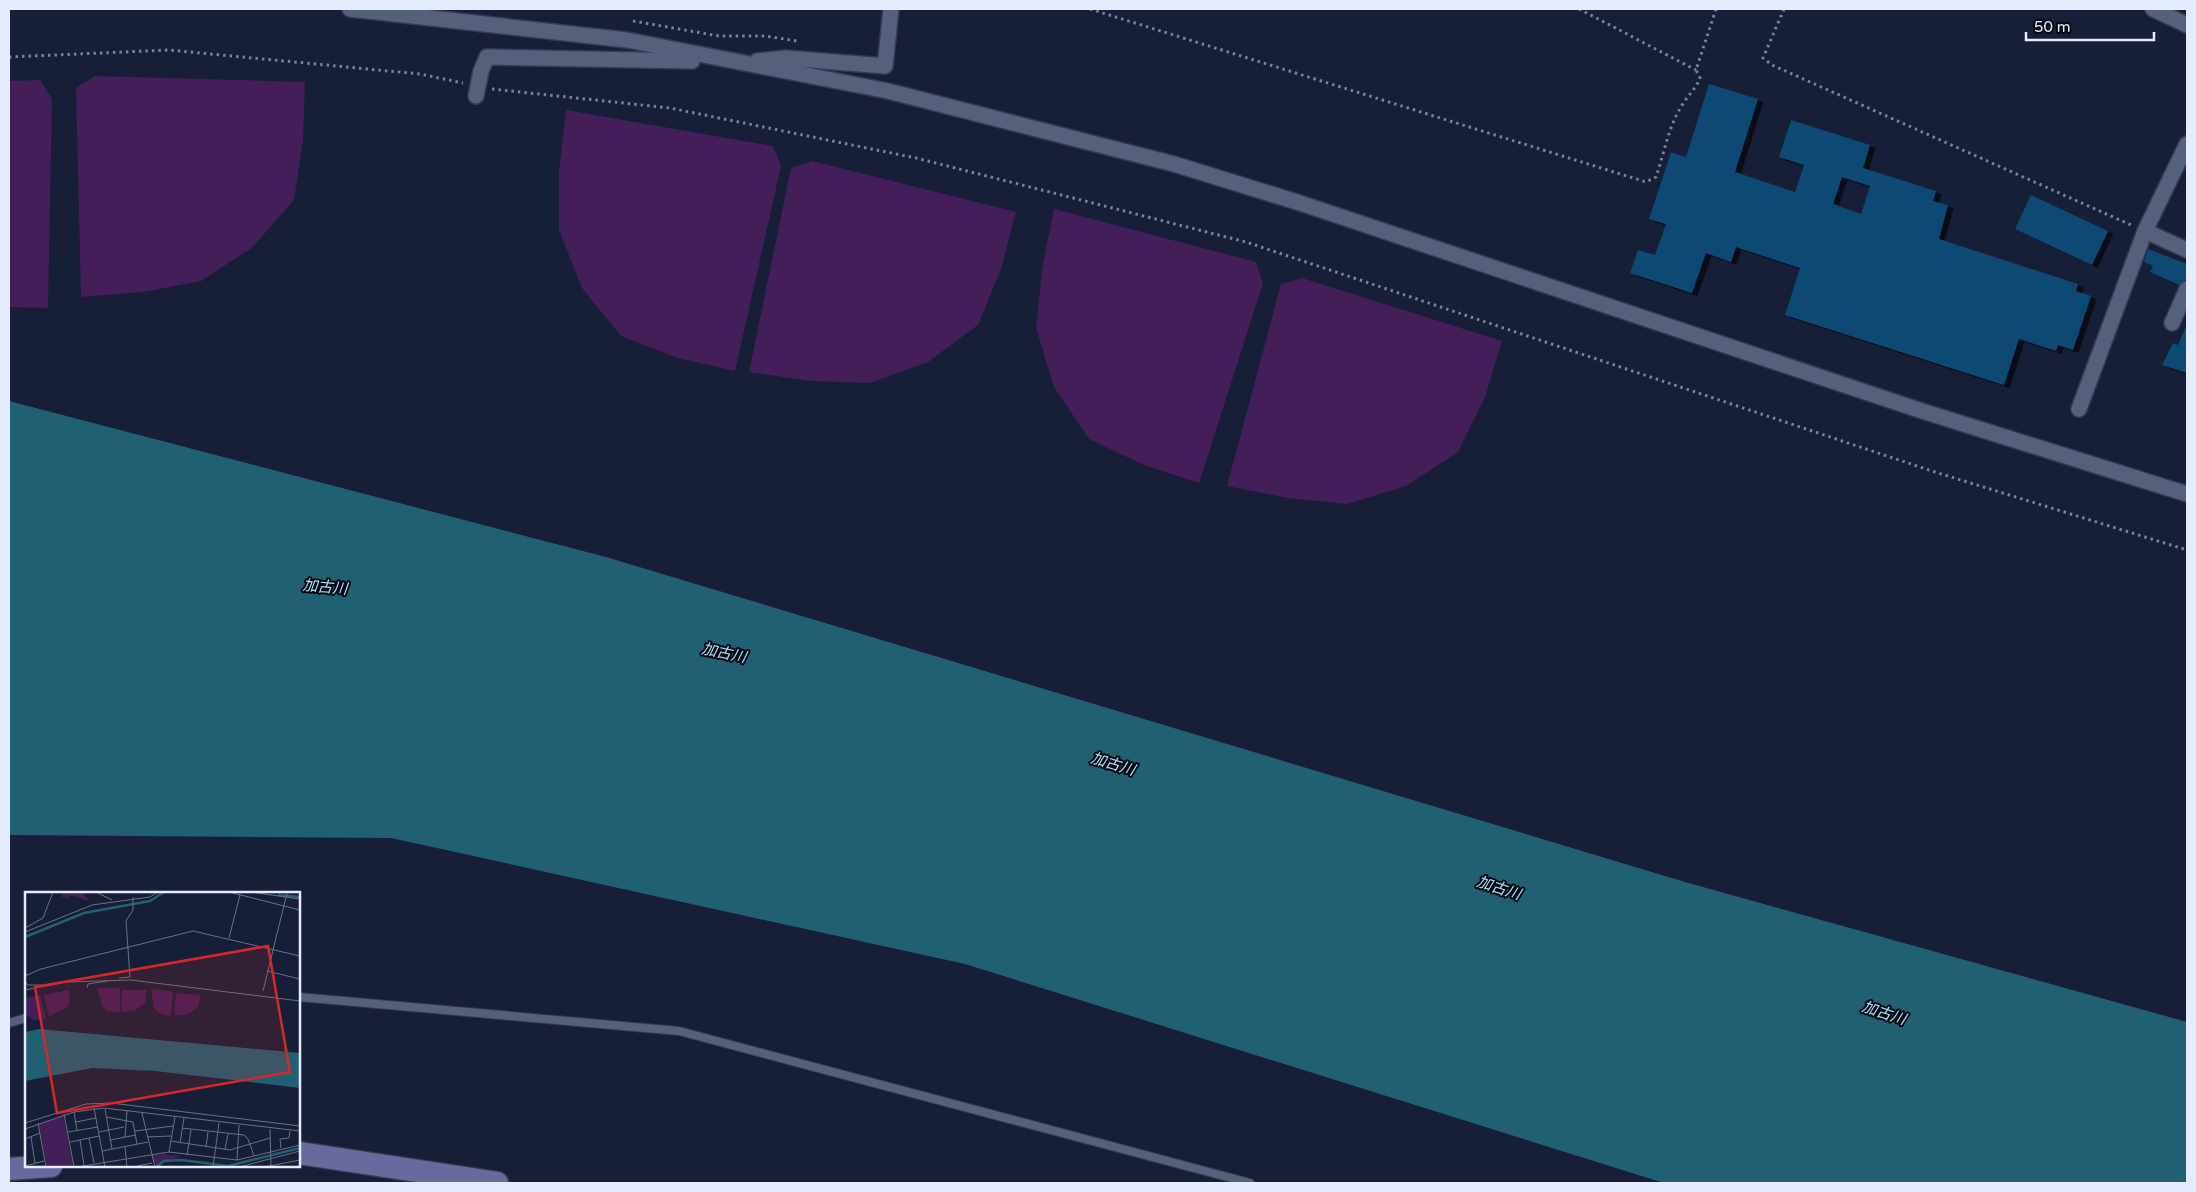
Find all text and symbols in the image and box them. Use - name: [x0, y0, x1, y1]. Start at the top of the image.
- scale bar: [2026, 10, 2154, 42]
- text: 50 m: [2034, 18, 2071, 36]
- water label: 加古川: [302, 576, 350, 598]
- water label: 加古川: [700, 640, 750, 667]
- water label: 加古川: [1089, 749, 1139, 780]
- water label: 加古川: [1475, 872, 1525, 904]
- inset map: [25, 892, 300, 1167]
- water label: 加古川: [1860, 997, 1910, 1029]

